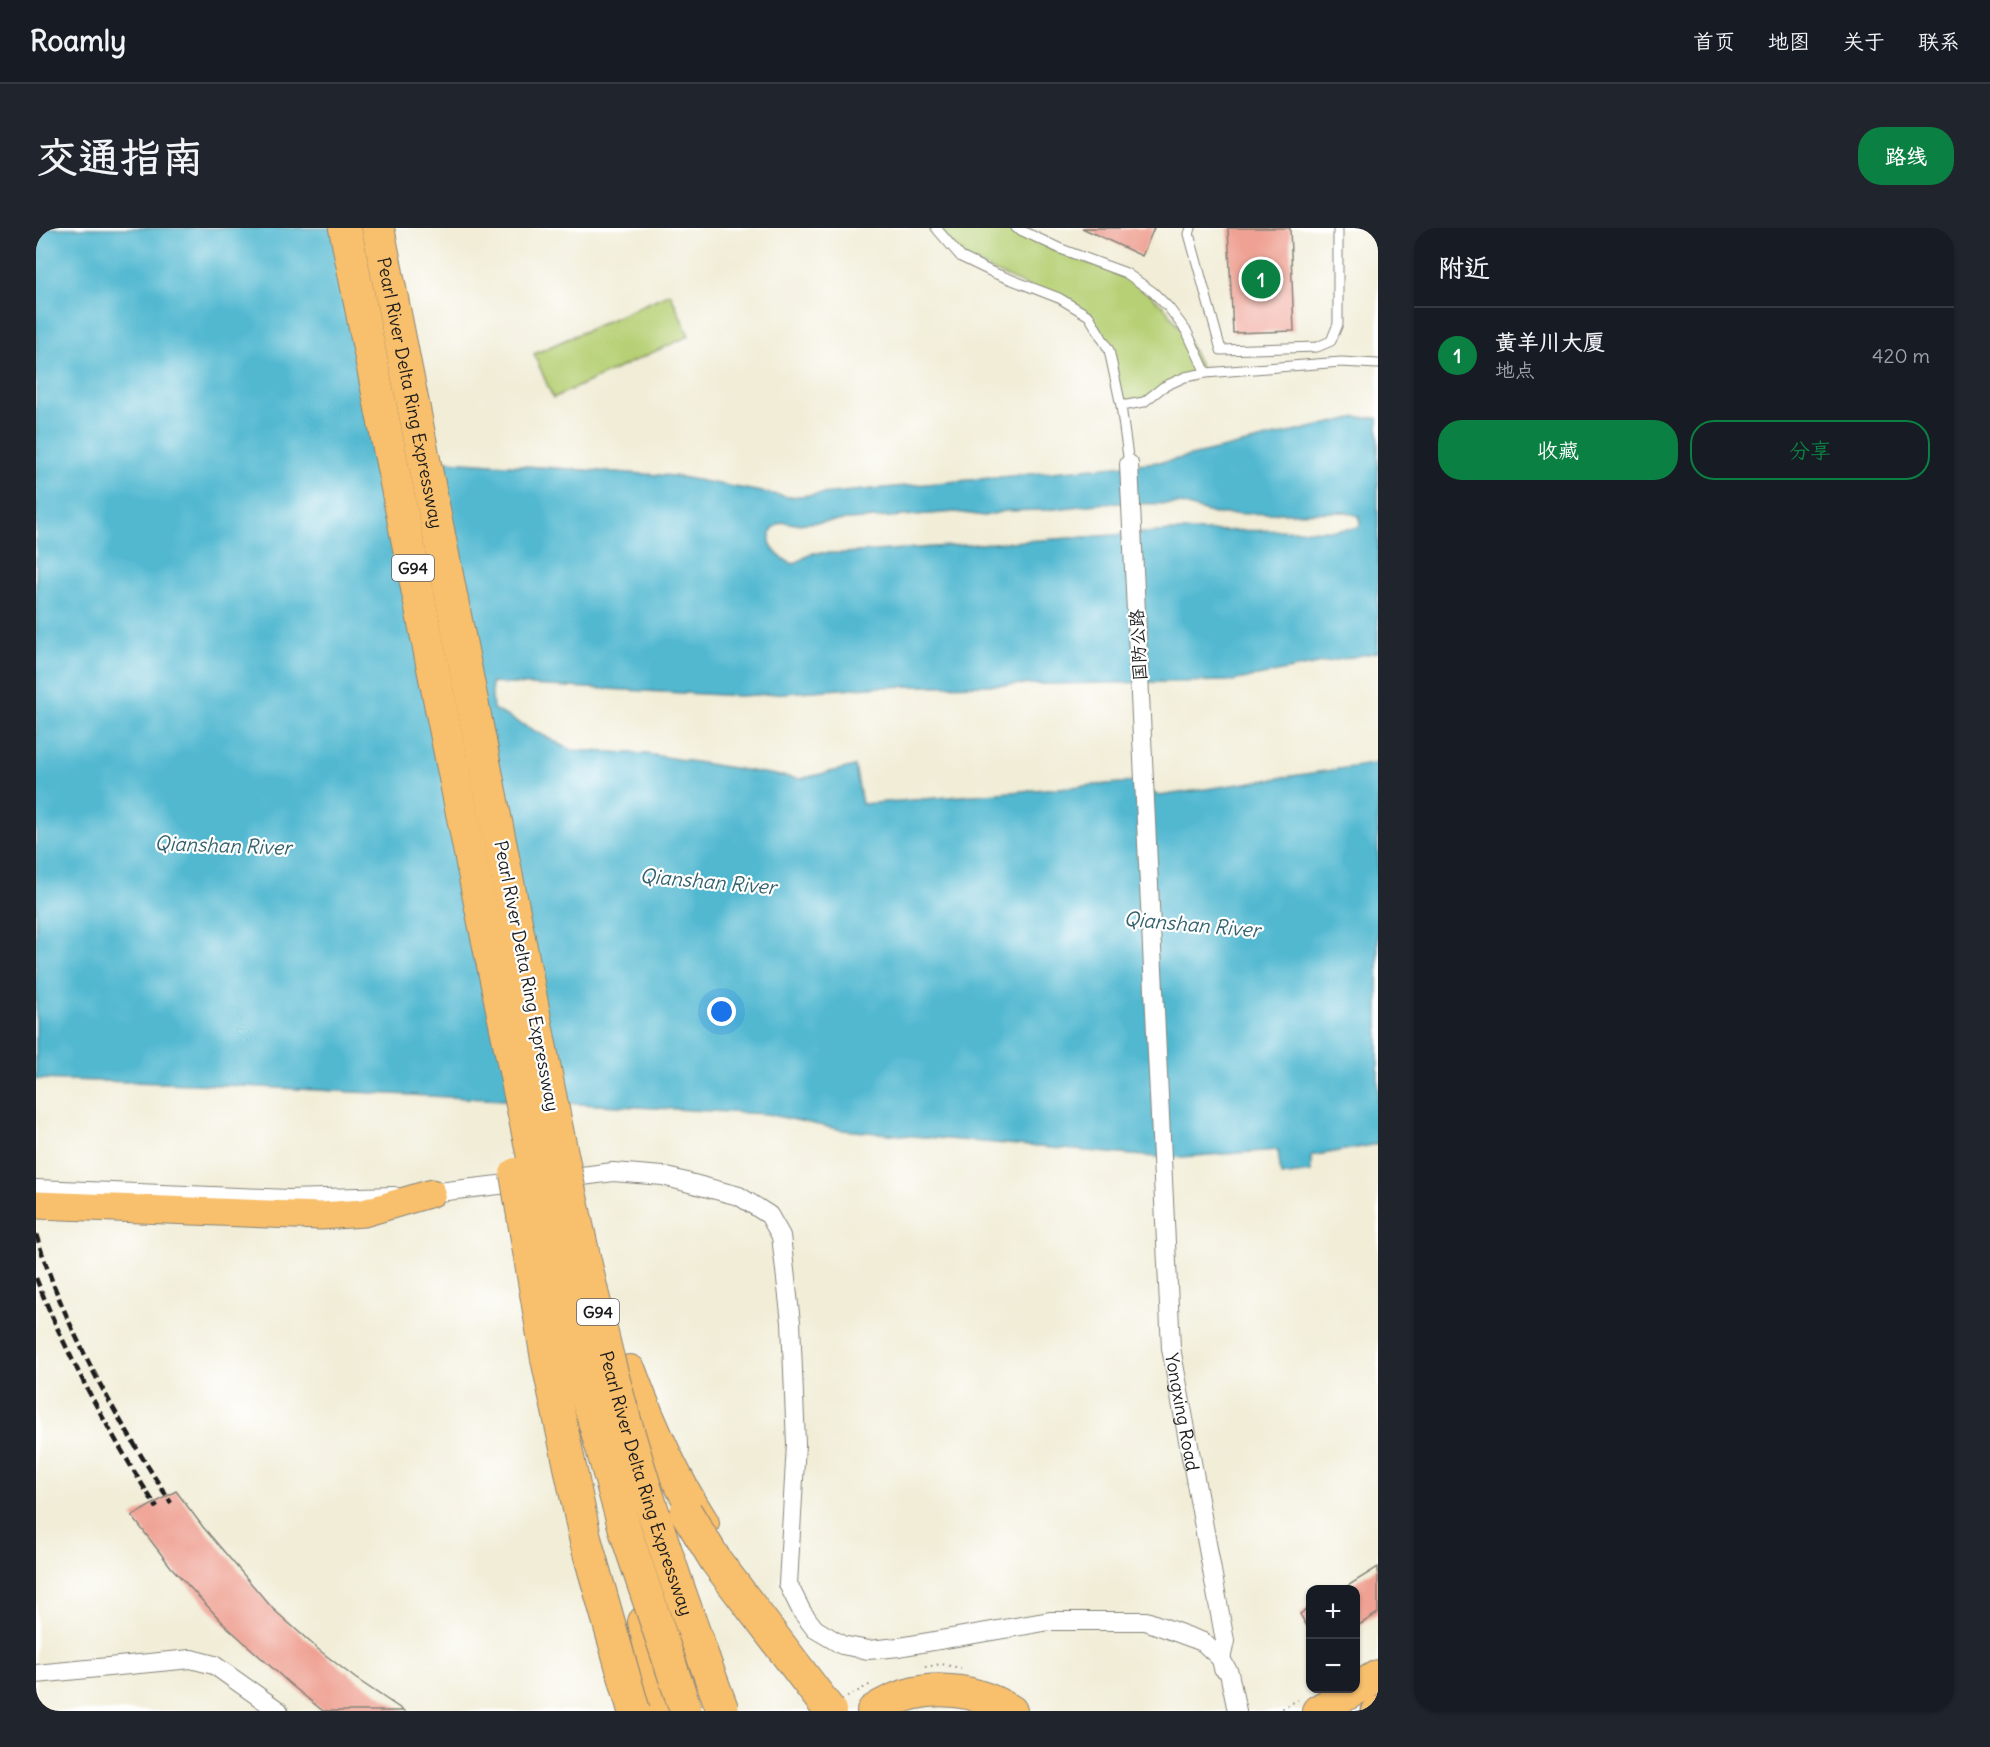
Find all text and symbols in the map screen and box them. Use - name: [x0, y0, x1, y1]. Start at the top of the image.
- text: Roamly: [30, 23, 126, 59]
- text: 首页: [1693, 28, 1735, 55]
- text: 地图: [1768, 28, 1810, 55]
- text: 关于: [1843, 28, 1885, 55]
- text: 联系: [1918, 28, 1960, 55]
- button: 路线: [1858, 127, 1954, 185]
- text: 交通指南: [36, 131, 204, 183]
- text: 附近: [1438, 251, 1490, 284]
- street label: Pearl River Delta Ring Expressway: [373, 255, 449, 530]
- pin: 1: [1242, 256, 1280, 302]
- text: 黄羊川大厦: [1495, 328, 1605, 356]
- text: 1: [1454, 343, 1461, 368]
- text: 420 m: [1872, 343, 1930, 368]
- text: 地点: [1495, 357, 1535, 382]
- button: 收藏: [1438, 420, 1678, 480]
- button: 分享: [1690, 420, 1930, 480]
- road number: G94: [392, 555, 434, 581]
- street label: 国防公路: [1125, 608, 1151, 682]
- water label: Qianshan River: [154, 830, 295, 860]
- street label: Pearl River Delta Ring Expressway: [489, 838, 565, 1114]
- water label: Qianshan River: [639, 863, 780, 900]
- water label: Qianshan River: [1123, 906, 1264, 943]
- your location: [707, 997, 736, 1026]
- road number: G94: [577, 1299, 619, 1325]
- street label: Pearl River Delta Ring Expressway: [595, 1348, 699, 1619]
- street label: Yongxing Road: [1161, 1351, 1205, 1473]
- map controls: [1306, 1585, 1360, 1693]
- button: +: [1306, 1585, 1360, 1639]
- button: −: [1306, 1639, 1360, 1693]

